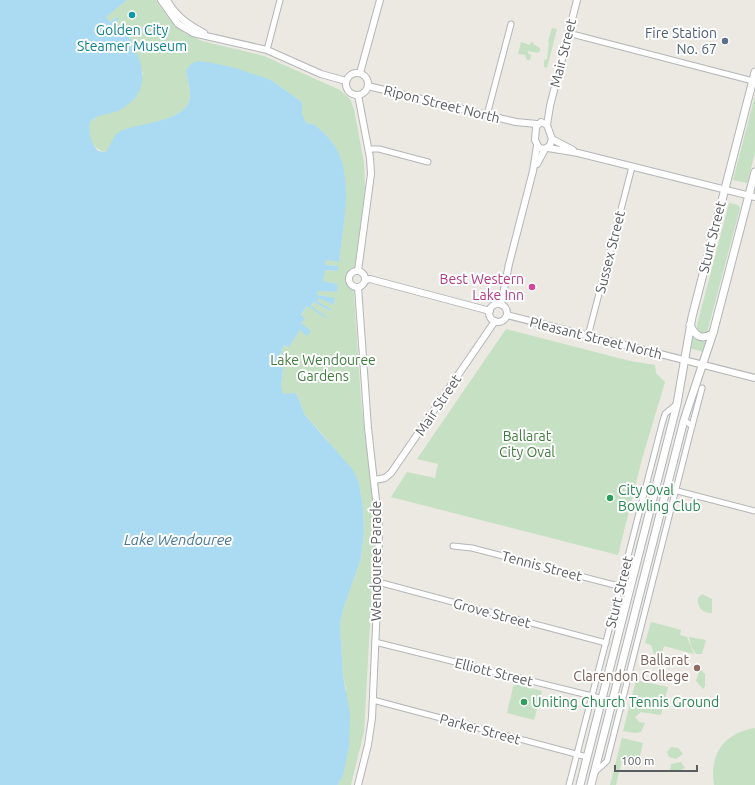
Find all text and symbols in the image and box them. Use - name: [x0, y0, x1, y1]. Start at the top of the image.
- marker: Golden City Steamer Museum: [127, 10, 137, 20]
- street label: Mair Street: [547, 16, 579, 89]
- place label: Golden City Steamer Museum: [77, 22, 187, 54]
- place label: Fire Station No. 67: [645, 25, 717, 57]
- marker: Fire Station No. 67: [720, 36, 730, 46]
- street label: Ripon Street North: [382, 82, 502, 126]
- street label: Sturt Street: [695, 199, 729, 275]
- street label: Sussex Street: [592, 209, 628, 295]
- place label: Best Western Lake Inn: [440, 271, 524, 303]
- marker: Best Western Lake Inn: [527, 282, 537, 292]
- street label: Pleasant Street North: [528, 314, 664, 362]
- park label: Lake Wendouree Gardens: [270, 352, 376, 384]
- street label: Mair Street: [412, 371, 465, 439]
- park label: Ballarat City Oval: [499, 428, 555, 460]
- place label: City Oval Bowling Club: [618, 482, 701, 514]
- marker: City Oval Bowling Club: [605, 493, 615, 503]
- street label: Wendouree Parade: [368, 501, 384, 621]
- water label: Lake Wendouree: [124, 531, 232, 548]
- street label: Tennis Street: [500, 548, 584, 585]
- street label: Sturt Street: [602, 554, 636, 630]
- street label: Grove Street: [452, 595, 533, 631]
- place label: Ballarat Clarendon College: [573, 652, 689, 684]
- street label: Elliott Street: [453, 655, 535, 690]
- marker: Ballarat Clarendon College: [692, 663, 702, 673]
- place label: Uniting Church Tennis Ground: [532, 694, 719, 710]
- marker: Uniting Church Tennis Ground: [519, 697, 529, 707]
- street label: Parker Street: [438, 711, 523, 748]
- scale bar: [615, 747, 697, 773]
- text: 100 m: [621, 754, 654, 767]

